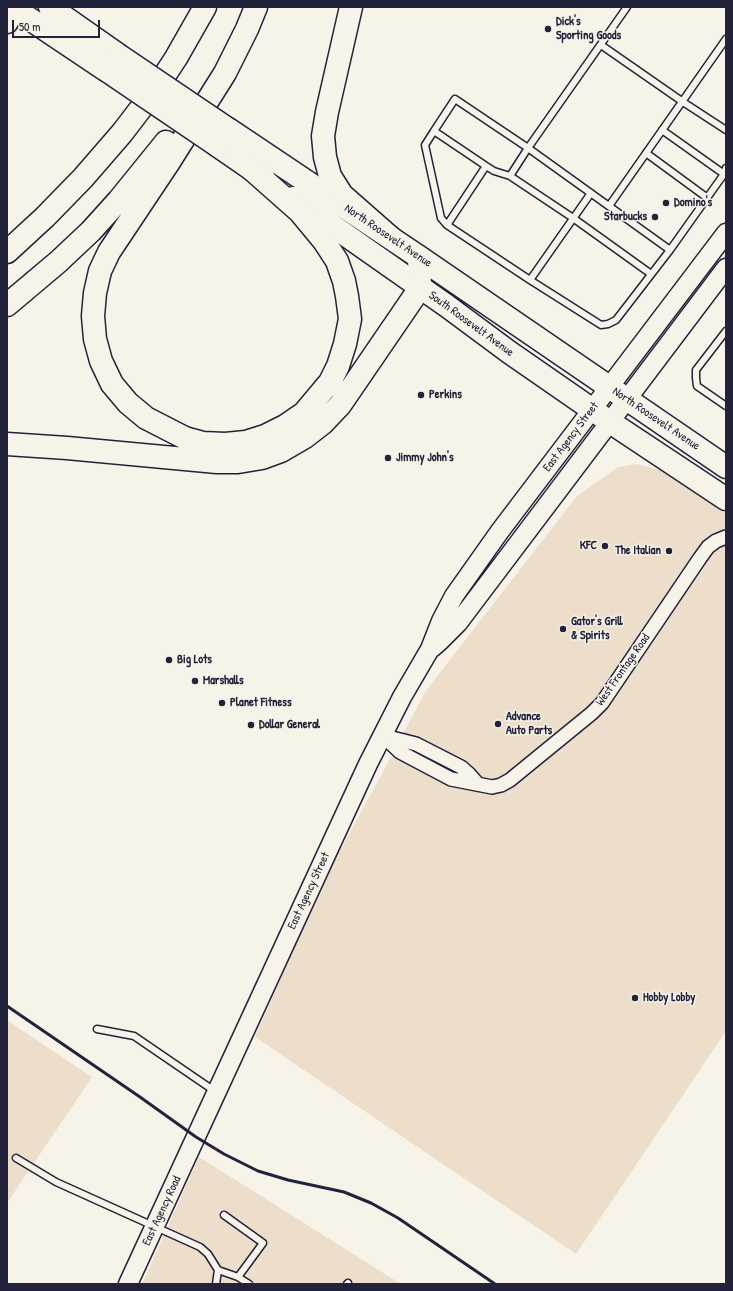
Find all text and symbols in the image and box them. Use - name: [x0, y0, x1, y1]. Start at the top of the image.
- scale bar: [14, 12, 102, 38]
- place label: Dick's Sporting Goods: [556, 15, 621, 43]
- text: 50 m: [19, 18, 40, 35]
- marker: Dick's Sporting Goods: [543, 24, 553, 34]
- place label: Domino's: [674, 196, 712, 210]
- marker: Domino's: [661, 198, 671, 208]
- street label: North Roosevelt Avenue: [342, 201, 434, 271]
- place label: Starbucks: [604, 210, 647, 224]
- marker: Starbucks: [650, 212, 660, 222]
- street label: South Roosevelt Avenue: [426, 288, 516, 360]
- street label: North Roosevelt Avenue: [610, 384, 702, 454]
- place label: Perkins: [429, 388, 462, 402]
- marker: Perkins: [416, 390, 426, 400]
- street label: East Agency Street: [540, 399, 602, 475]
- place label: Jimmy John's: [396, 451, 454, 465]
- marker: Jimmy John's: [383, 453, 393, 463]
- place label: KFC: [580, 539, 597, 553]
- marker: KFC: [600, 541, 610, 551]
- place label: The Italian: [615, 544, 661, 558]
- marker: The Italian: [664, 546, 674, 556]
- place label: Gator's Grill & Spirits: [571, 615, 623, 643]
- marker: Gator's Grill & Spirits: [558, 624, 568, 634]
- street label: West Frontage Road: [593, 631, 653, 709]
- place label: Big Lots: [177, 653, 212, 667]
- marker: Big Lots: [164, 655, 174, 665]
- place label: Marshalls: [203, 674, 244, 688]
- marker: Marshalls: [190, 676, 200, 686]
- place label: Planet Fitness: [230, 696, 292, 710]
- marker: Planet Fitness: [217, 698, 227, 708]
- place label: Advance Auto Parts: [506, 710, 552, 738]
- place label: Dollar General: [259, 718, 320, 732]
- marker: Advance Auto Parts: [493, 719, 503, 729]
- marker: Dollar General: [246, 720, 256, 730]
- street label: East Agency Street: [285, 850, 333, 932]
- place label: Hobby Lobby: [643, 991, 695, 1005]
- marker: Hobby Lobby: [630, 993, 640, 1003]
- street label: East Agency Road: [140, 1174, 184, 1248]

